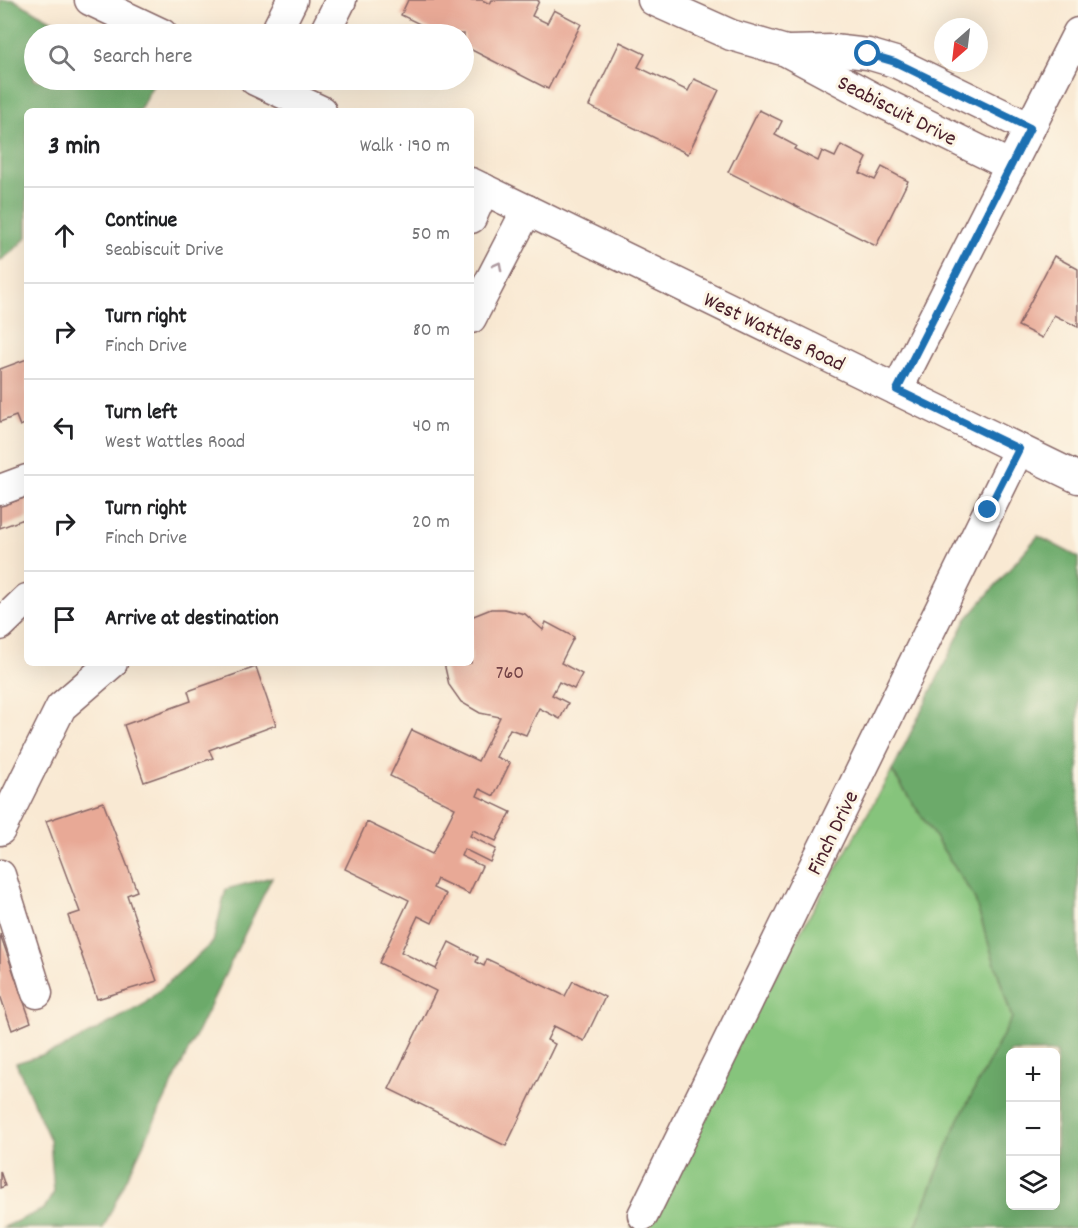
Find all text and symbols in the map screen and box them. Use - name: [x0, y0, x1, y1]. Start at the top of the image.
- north arrow: [934, 18, 988, 72]
- search box: [24, 24, 474, 90]
- route start: [854, 40, 880, 66]
- icon: search: [45, 41, 78, 74]
- text: Search here: [93, 42, 192, 73]
- street label: Seabiscuit Drive: [831, 69, 962, 156]
- text: 3 min: [48, 129, 100, 166]
- text: Walk · 190 m: [360, 133, 450, 161]
- text: Continue: [105, 206, 177, 237]
- icon: ahead: [48, 219, 81, 252]
- text: 50 m: [412, 221, 450, 249]
- text: Seabiscuit Drive: [105, 237, 224, 265]
- one-way arrow: [491, 262, 502, 272]
- street label: West Wattles Road: [697, 285, 850, 381]
- text: Turn right: [105, 302, 187, 333]
- icon: right: [48, 315, 81, 348]
- text: 80 m: [413, 317, 450, 345]
- text: Finch Drive: [105, 333, 187, 361]
- text: Turn left: [105, 398, 177, 429]
- icon: left: [48, 411, 81, 444]
- text: 40 m: [412, 413, 450, 441]
- text: West Wattles Road: [105, 429, 245, 457]
- text: Turn right: [105, 494, 187, 525]
- route end: [974, 496, 1000, 522]
- icon: right: [48, 507, 81, 540]
- text: 20 m: [412, 509, 450, 537]
- text: Finch Drive: [105, 525, 187, 553]
- icon: arrive: [48, 603, 81, 636]
- text: Arrive at destination: [105, 604, 279, 635]
- house number: 760: [496, 660, 524, 688]
- street label: Finch Drive: [800, 786, 868, 881]
- map controls: [1006, 1048, 1060, 1210]
- button: +: [1006, 1048, 1060, 1102]
- button: −: [1006, 1102, 1060, 1156]
- button: layers: [1006, 1156, 1060, 1210]

